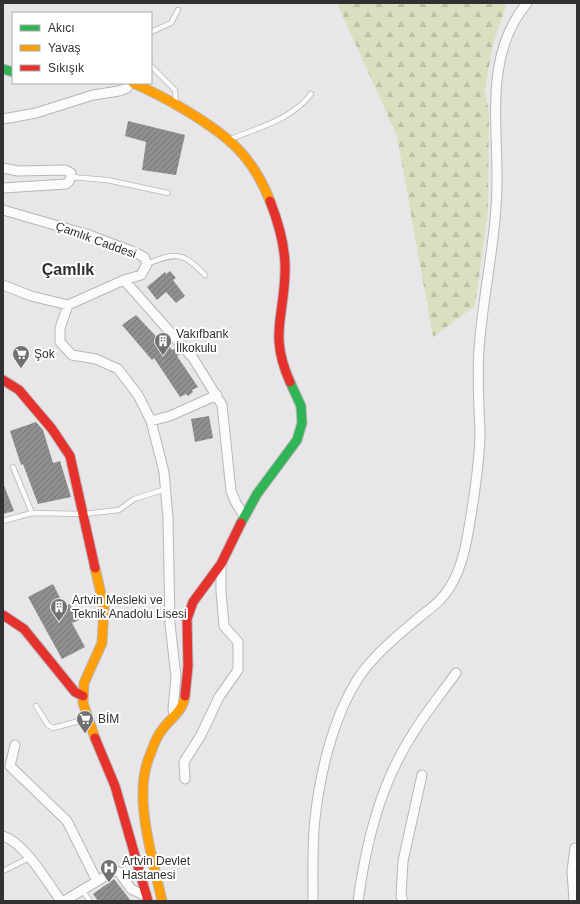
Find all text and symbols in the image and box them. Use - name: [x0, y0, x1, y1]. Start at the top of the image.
- legend: [12, 12, 152, 84]
- text: Akıcı: [48, 21, 75, 35]
- text: Yavaş: [48, 41, 80, 55]
- text: Sıkışık: [48, 61, 85, 75]
- street label: Çamlık Caddesi: [54, 219, 138, 261]
- district label: Çamlık: [42, 261, 94, 278]
- place label: Vakıfbank İlkokulu: [176, 327, 229, 355]
- building icon: Vakıfbank İlkokulu: [153, 331, 173, 356]
- supermarket icon: Şok: [11, 344, 31, 369]
- place label: Şok: [34, 347, 56, 361]
- place label: Artvin Mesleki ve Teknik Anadolu Lisesi: [72, 593, 187, 621]
- building icon: Artvin Mesleki ve Teknik Anadolu Lisesi: [49, 597, 69, 622]
- supermarket icon: BİM: [75, 709, 95, 734]
- place label: BİM: [98, 712, 119, 726]
- place label: Artvin Devlet Hastanesi: [122, 854, 191, 882]
- hospital icon: Artvin Devlet Hastanesi: [99, 858, 119, 883]

